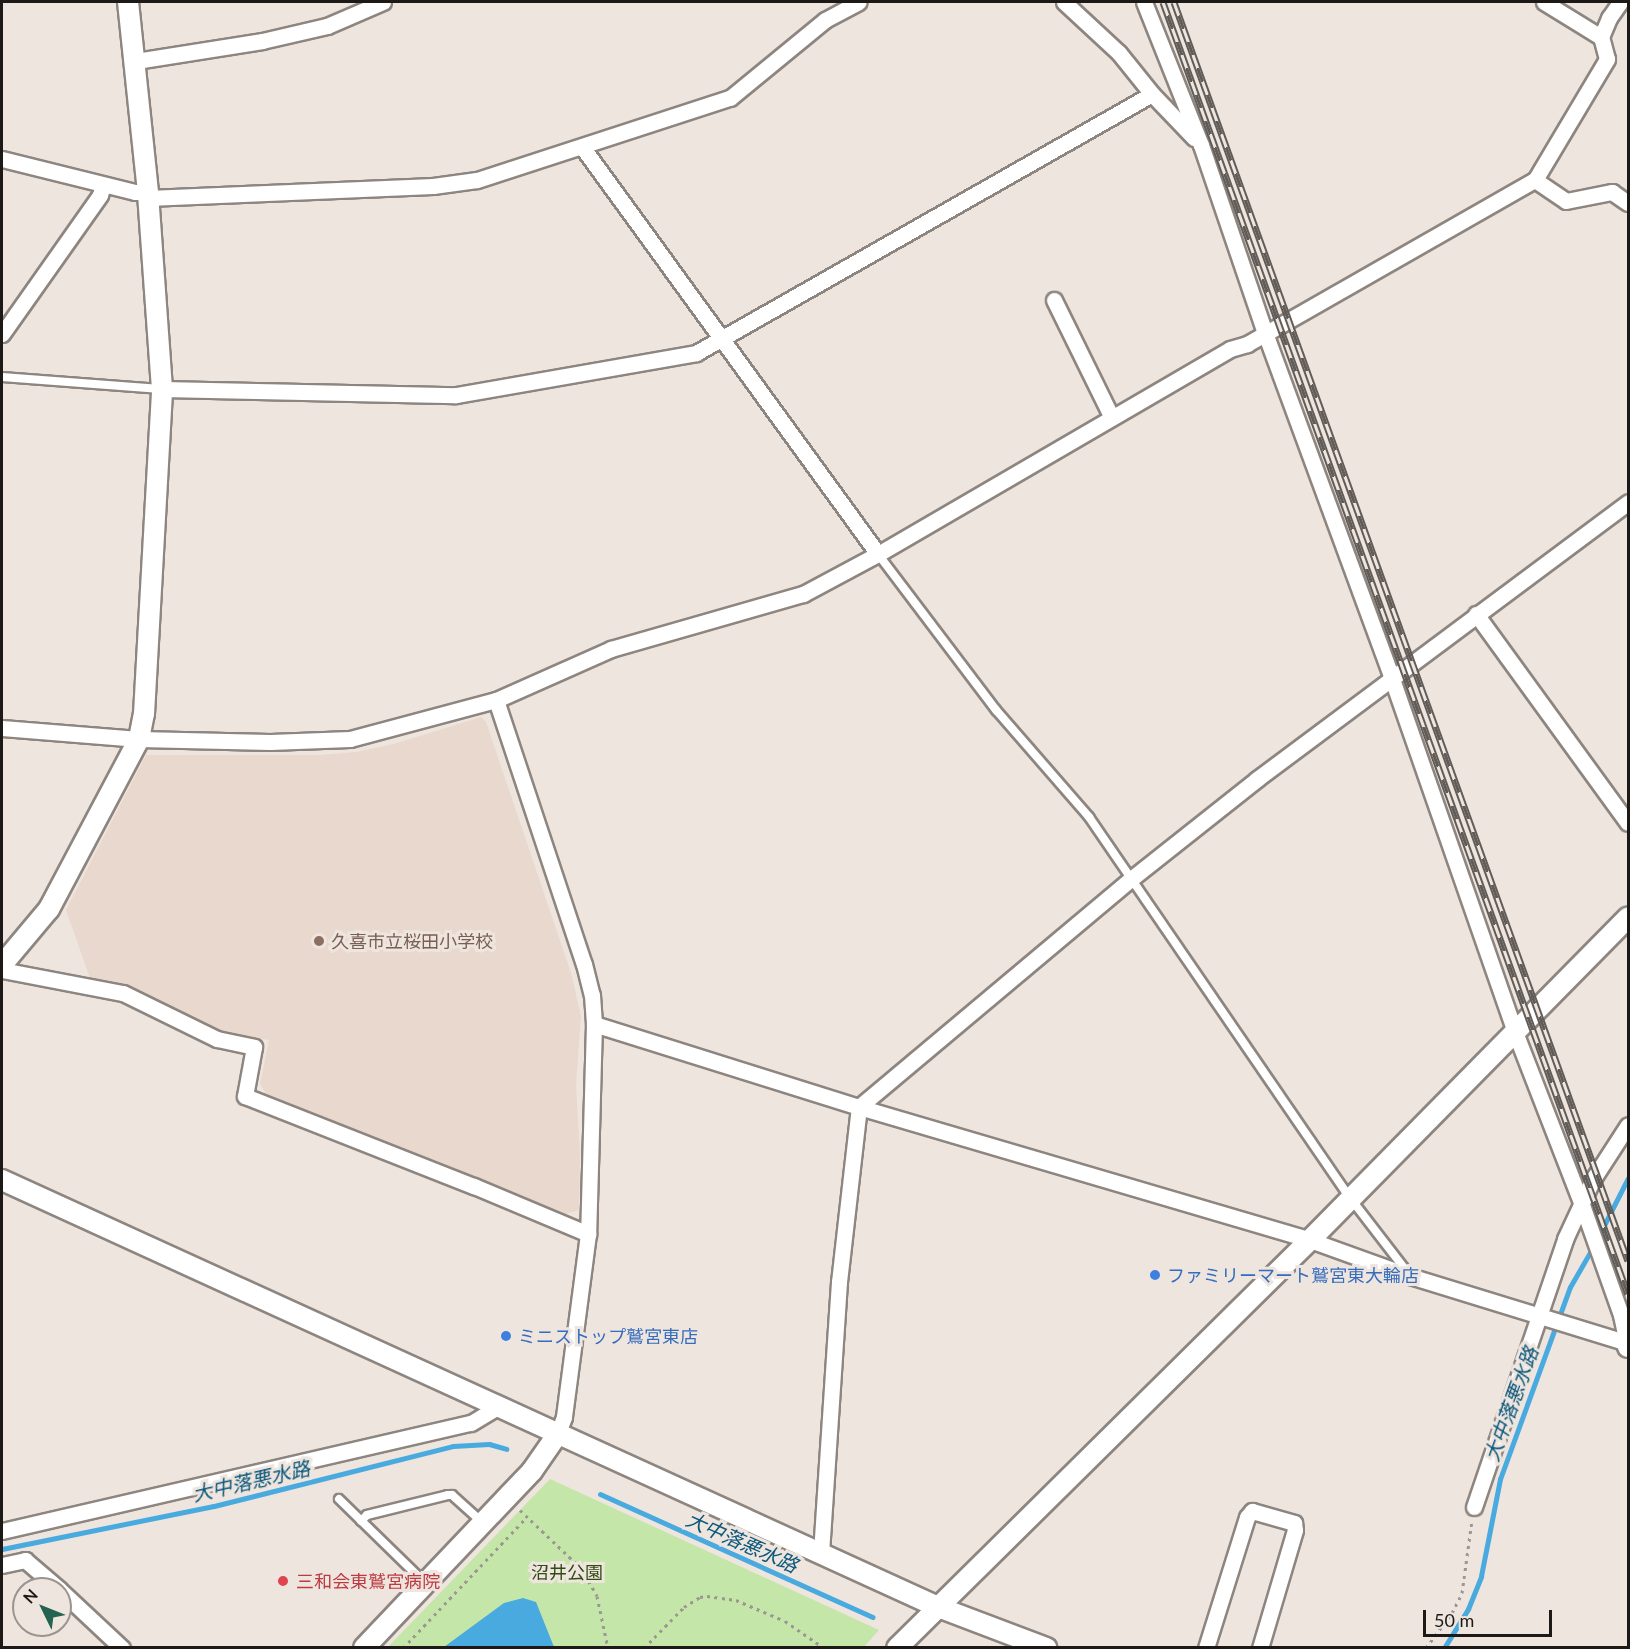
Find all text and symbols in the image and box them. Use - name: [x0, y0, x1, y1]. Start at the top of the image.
- place label: 久喜市立桜田小学校: [331, 930, 493, 952]
- marker: 久喜市立桜田小学校: [312, 934, 326, 948]
- place label: ファミリーマート鷲宮東大輪店: [1167, 1264, 1419, 1286]
- marker: ファミリーマート鷲宮東大輪店: [1148, 1268, 1162, 1282]
- place label: ミニストップ鷲宮東店: [518, 1325, 698, 1347]
- marker: ミニストップ鷲宮東店: [499, 1329, 513, 1343]
- water label: 大中落悪水路: [1479, 1344, 1543, 1464]
- water label: 大中落悪水路: [190, 1456, 312, 1506]
- water label: 大中落悪水路: [682, 1507, 802, 1577]
- park label: 沼井公園: [531, 1561, 603, 1583]
- place label: 三和会東鷲宮病院: [296, 1570, 440, 1592]
- marker: 三和会東鷲宮病院: [274, 1572, 292, 1590]
- north arrow: [12, 1577, 72, 1637]
- text: N: [19, 1585, 41, 1607]
- scale bar: [1426, 1598, 1555, 1636]
- text: 50 m: [1434, 1609, 1474, 1631]

